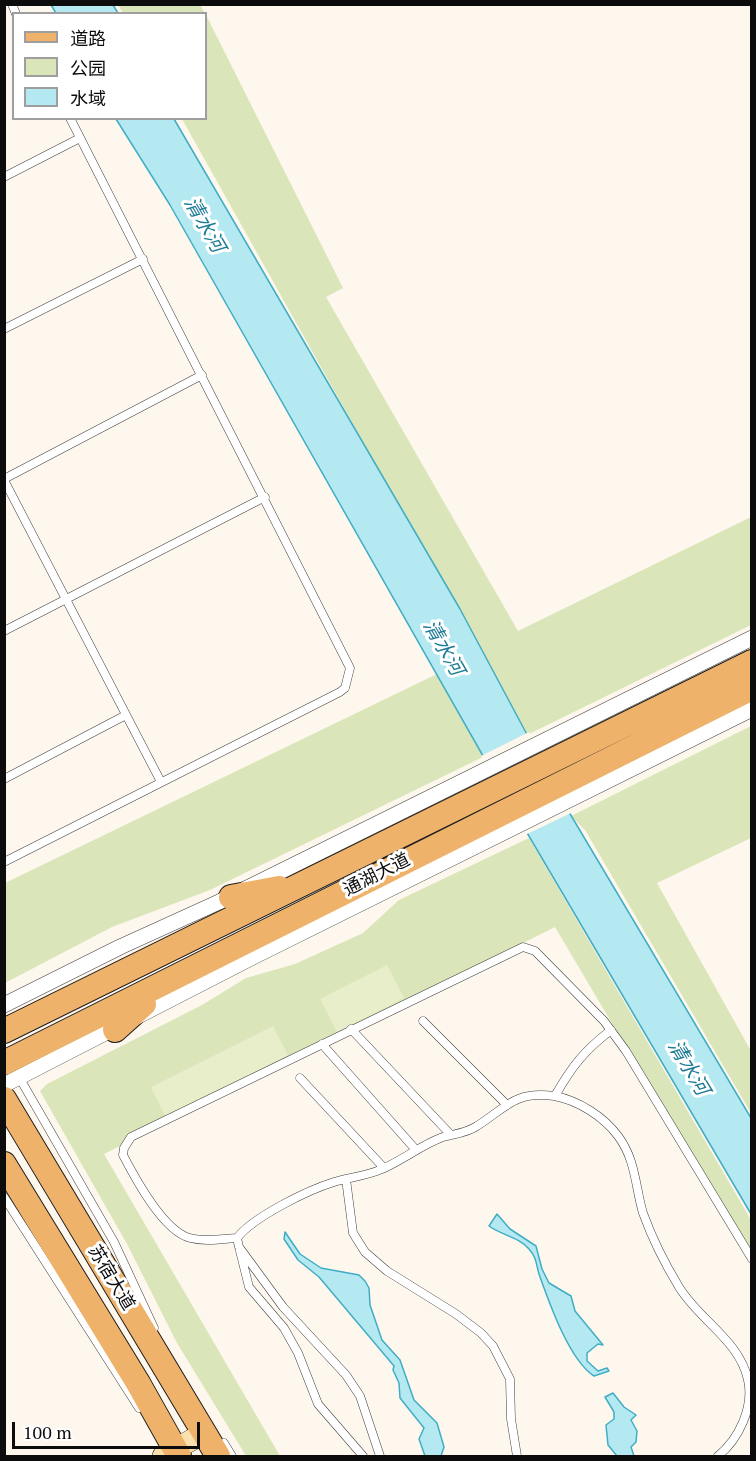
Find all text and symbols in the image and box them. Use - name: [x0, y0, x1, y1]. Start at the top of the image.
- legend: [12, 12, 207, 120]
- text: 道路: [70, 26, 106, 50]
- text: 公园: [70, 56, 106, 80]
- text: 水域: [70, 86, 106, 110]
- water label: 清水河: [179, 193, 229, 257]
- water label: 清水河: [418, 616, 468, 680]
- street label: 通湖大道: [340, 849, 414, 901]
- water label: 清水河: [662, 1036, 714, 1100]
- street label: 苏宿大道: [83, 1242, 139, 1314]
- scale bar: [15, 1410, 202, 1448]
- text: 100 m: [23, 1420, 72, 1444]

